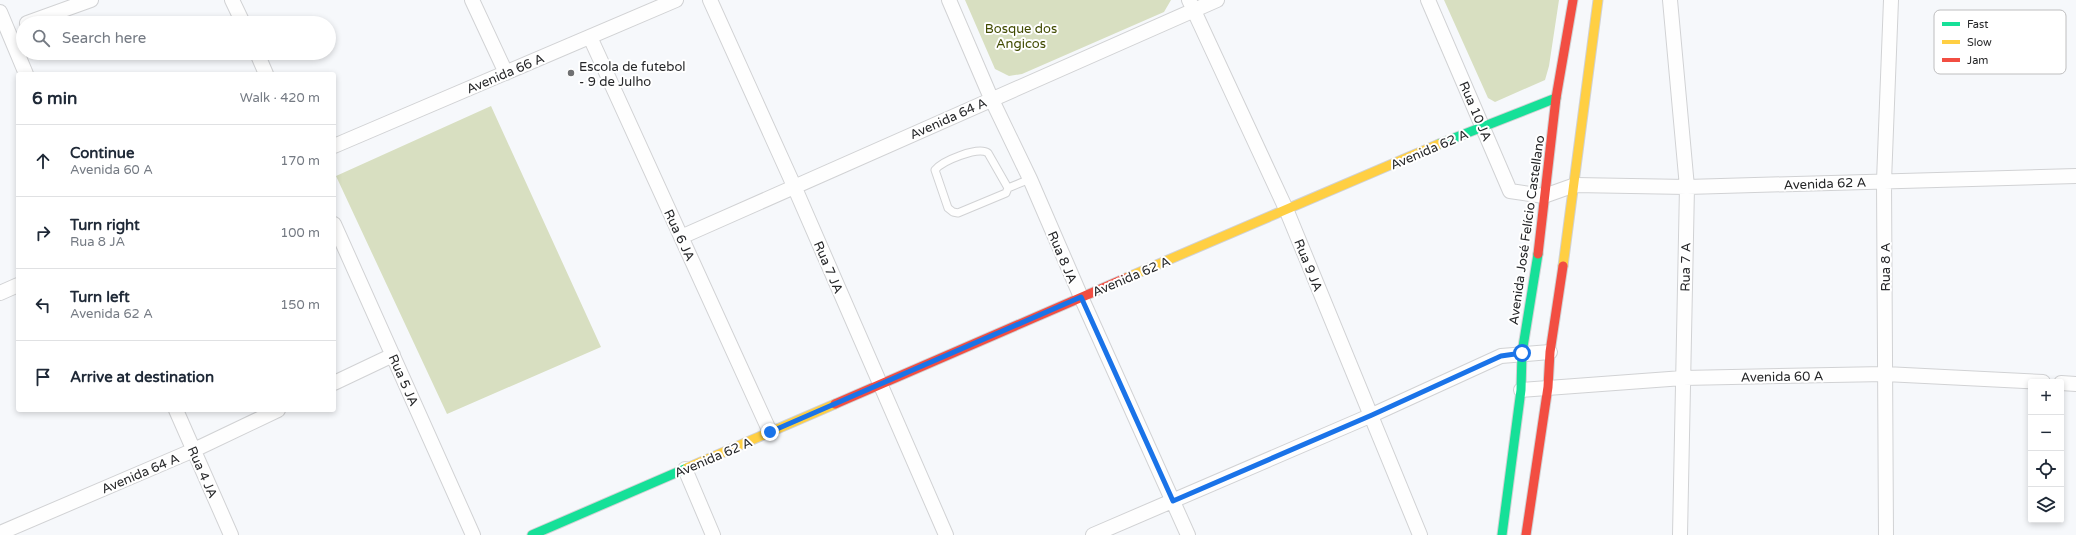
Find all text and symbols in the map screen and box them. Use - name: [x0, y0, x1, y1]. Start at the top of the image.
- legend: [1934, 10, 2066, 74]
- search box: [16, 16, 336, 60]
- text: Fast: [1967, 18, 1988, 31]
- park label: Bosque dos Angicos: [985, 21, 1057, 52]
- icon: search: [30, 27, 52, 49]
- text: Search here: [62, 29, 146, 47]
- text: Slow: [1967, 36, 1992, 49]
- street label: Avenida 66 A: [464, 50, 547, 97]
- text: Jam: [1967, 54, 1988, 67]
- place label: Escola de futebol - 9 de Julho: [579, 59, 686, 90]
- marker: Escola de futebol - 9 de Julho: [566, 68, 576, 78]
- street label: Rua 10 JA: [1455, 79, 1495, 144]
- text: 6 min: [32, 88, 77, 109]
- text: Walk · 420 m: [240, 90, 320, 106]
- street label: Avenida 64 A: [907, 95, 990, 143]
- street label: Avenida 62 A: [1388, 126, 1471, 173]
- street label: Avenida José Felício Castellano: [1506, 134, 1548, 326]
- text: Continue: [70, 144, 134, 162]
- icon: ahead: [32, 150, 54, 172]
- text: 170 m: [280, 153, 320, 169]
- text: Avenida 60 A: [70, 162, 153, 178]
- street label: Avenida 62 A: [1783, 175, 1867, 193]
- street label: Rua 6 JA: [660, 207, 698, 264]
- text: Turn right: [70, 216, 140, 234]
- icon: right: [32, 222, 54, 244]
- text: 100 m: [280, 225, 320, 241]
- street label: Rua 8 JA: [1044, 229, 1080, 286]
- text: Rua 8 JA: [70, 234, 125, 250]
- street label: Rua 9 JA: [1290, 237, 1326, 294]
- street label: Rua 7 JA: [810, 239, 846, 296]
- street label: Rua 7 A: [1678, 242, 1694, 292]
- street label: Rua 8 A: [1878, 242, 1894, 292]
- street label: Avenida 62 A: [1090, 253, 1173, 300]
- text: Turn left: [70, 288, 130, 306]
- icon: left: [32, 294, 54, 316]
- text: 150 m: [280, 297, 320, 313]
- text: Avenida 62 A: [70, 306, 153, 322]
- route start: [1513, 344, 1531, 362]
- street label: Rua 5 JA: [385, 352, 422, 409]
- icon: arrive: [32, 366, 54, 388]
- text: Arrive at destination: [70, 368, 214, 386]
- street label: Avenida 60 A: [1740, 368, 1824, 386]
- map controls: [2028, 379, 2064, 523]
- button: +: [2028, 379, 2064, 415]
- button: −: [2028, 415, 2064, 451]
- route end: [761, 423, 779, 441]
- street label: Avenida 62 A: [672, 434, 755, 481]
- street label: Rua 4 JA: [184, 444, 221, 501]
- street label: Avenida 64 A: [99, 450, 182, 497]
- button: locate: [2028, 451, 2064, 487]
- button: layers: [2028, 487, 2064, 523]

